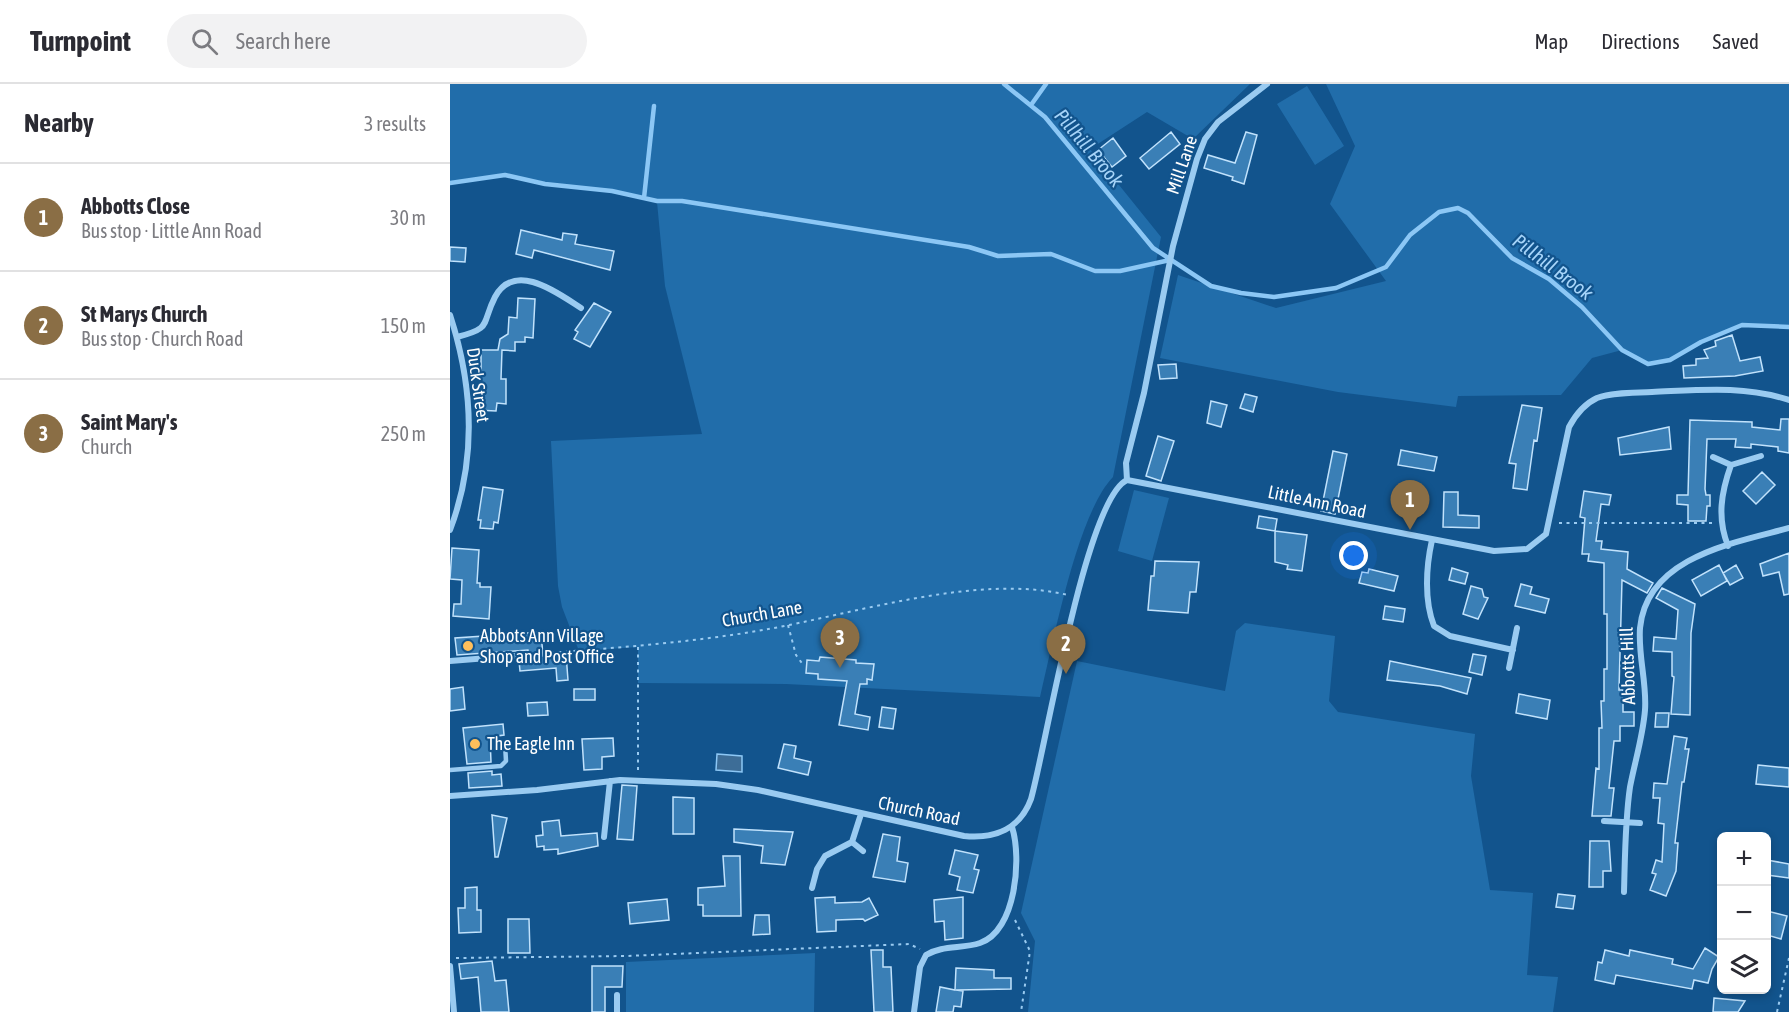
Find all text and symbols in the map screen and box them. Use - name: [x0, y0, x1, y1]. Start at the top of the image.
- search box: [167, 14, 587, 68]
- text: Turnpoint: [30, 25, 131, 57]
- icon: search: [188, 25, 221, 58]
- text: Search here: [236, 28, 331, 54]
- text: Map: [1534, 29, 1568, 53]
- text: Directions: [1601, 29, 1680, 53]
- text: Saved: [1713, 29, 1759, 53]
- water label: Pillhill Brook: [1050, 104, 1129, 191]
- text: Nearby: [24, 108, 94, 138]
- text: 3 results: [364, 112, 426, 135]
- street label: Mill Lane: [1162, 133, 1201, 197]
- text: Abbotts Close: [81, 193, 190, 219]
- text: 1: [39, 206, 48, 229]
- text: 30 m: [390, 206, 426, 229]
- text: Bus stop · Little Ann Road: [81, 219, 262, 242]
- water label: Pillhill Brook: [1509, 229, 1598, 304]
- text: St Marys Church: [81, 301, 207, 327]
- text: 2: [39, 314, 48, 337]
- text: 150 m: [381, 314, 426, 337]
- text: Bus stop · Church Road: [81, 327, 243, 350]
- street label: Duck Street: [463, 346, 494, 424]
- text: Saint Mary's: [81, 409, 177, 435]
- text: 3: [39, 422, 48, 445]
- text: 250 m: [381, 422, 426, 445]
- text: Church: [81, 435, 132, 458]
- pin: 1: [1390, 480, 1430, 530]
- street label: Little Ann Road: [1266, 481, 1368, 522]
- your location: [1339, 541, 1368, 570]
- street label: Church Lane: [720, 596, 804, 631]
- pin: 3: [820, 618, 860, 668]
- pin: 2: [1046, 624, 1086, 674]
- place label: Abbots Ann Village Shop and Post Office: [480, 625, 614, 667]
- street label: Abbotts Hill: [1616, 627, 1639, 705]
- marker: Abbots Ann Village Shop and Post Office: [461, 639, 475, 653]
- place label: The Eagle Inn: [487, 733, 575, 754]
- marker: The Eagle Inn: [468, 737, 482, 751]
- street label: Church Road: [876, 792, 962, 829]
- map controls: [1717, 832, 1771, 994]
- button: +: [1717, 832, 1771, 886]
- button: −: [1717, 886, 1771, 940]
- button: layers: [1717, 940, 1771, 994]

